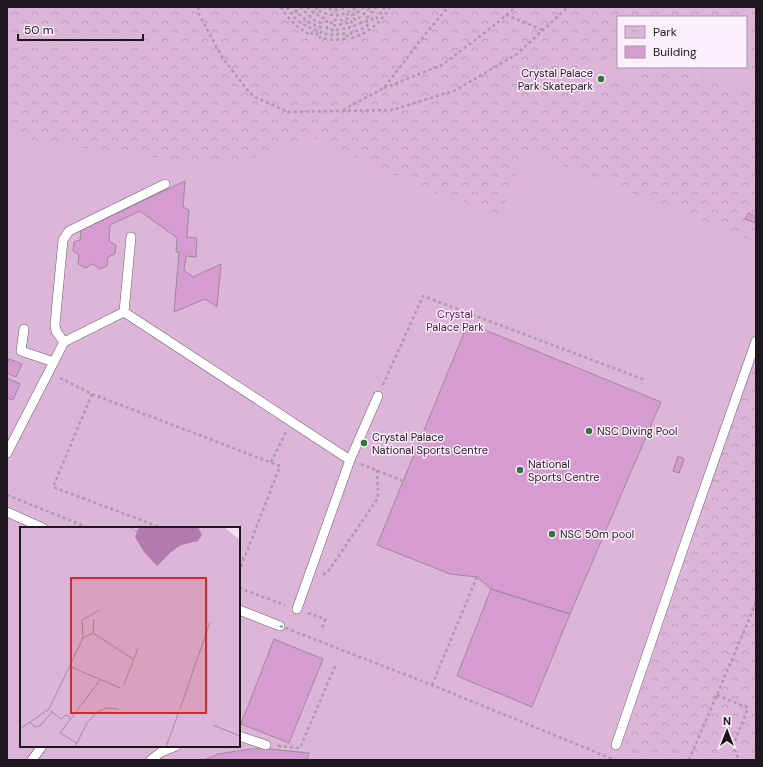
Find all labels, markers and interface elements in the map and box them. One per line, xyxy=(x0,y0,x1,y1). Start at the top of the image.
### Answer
scale bar xyxy=(18,16,143,42)
legend xyxy=(617,16,747,68)
text: 50 m xyxy=(24,22,53,38)
text: Park xyxy=(653,24,677,40)
text: Building xyxy=(653,44,697,60)
place label: Crystal Palace Park Skatepark xyxy=(518,66,593,93)
marker: Crystal Palace Park Skatepark xyxy=(596,74,606,84)
park label: Crystal Palace Park xyxy=(426,307,484,334)
place label: NSC Diving Pool xyxy=(597,424,677,438)
marker: NSC Diving Pool xyxy=(584,426,594,436)
place label: Crystal Palace National Sports Centre xyxy=(372,430,488,457)
marker: Crystal Palace National Sports Centre xyxy=(359,438,369,448)
place label: National Sports Centre xyxy=(528,457,600,484)
marker: National Sports Centre xyxy=(515,465,525,475)
inset map xyxy=(20,527,240,747)
place label: NSC 50m pool xyxy=(560,527,634,541)
marker: NSC 50m pool xyxy=(547,529,557,539)
north arrow xyxy=(707,711,747,751)
text: N xyxy=(723,714,731,728)

